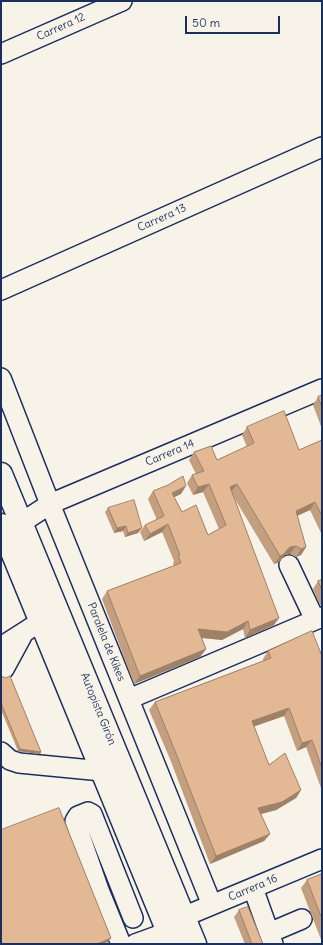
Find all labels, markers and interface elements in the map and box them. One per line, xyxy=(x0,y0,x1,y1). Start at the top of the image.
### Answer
scale bar xyxy=(187,8,282,34)
street label: Carrera 12 xyxy=(35,10,87,44)
text: 50 m xyxy=(192,15,220,30)
street label: Carrera 13 xyxy=(136,201,188,235)
street label: Carrera 14 xyxy=(143,437,197,469)
street label: Paralela de Kikes xyxy=(84,601,128,683)
street label: Autopista Girón xyxy=(77,671,119,747)
street label: Carrera 16 xyxy=(226,872,280,904)

